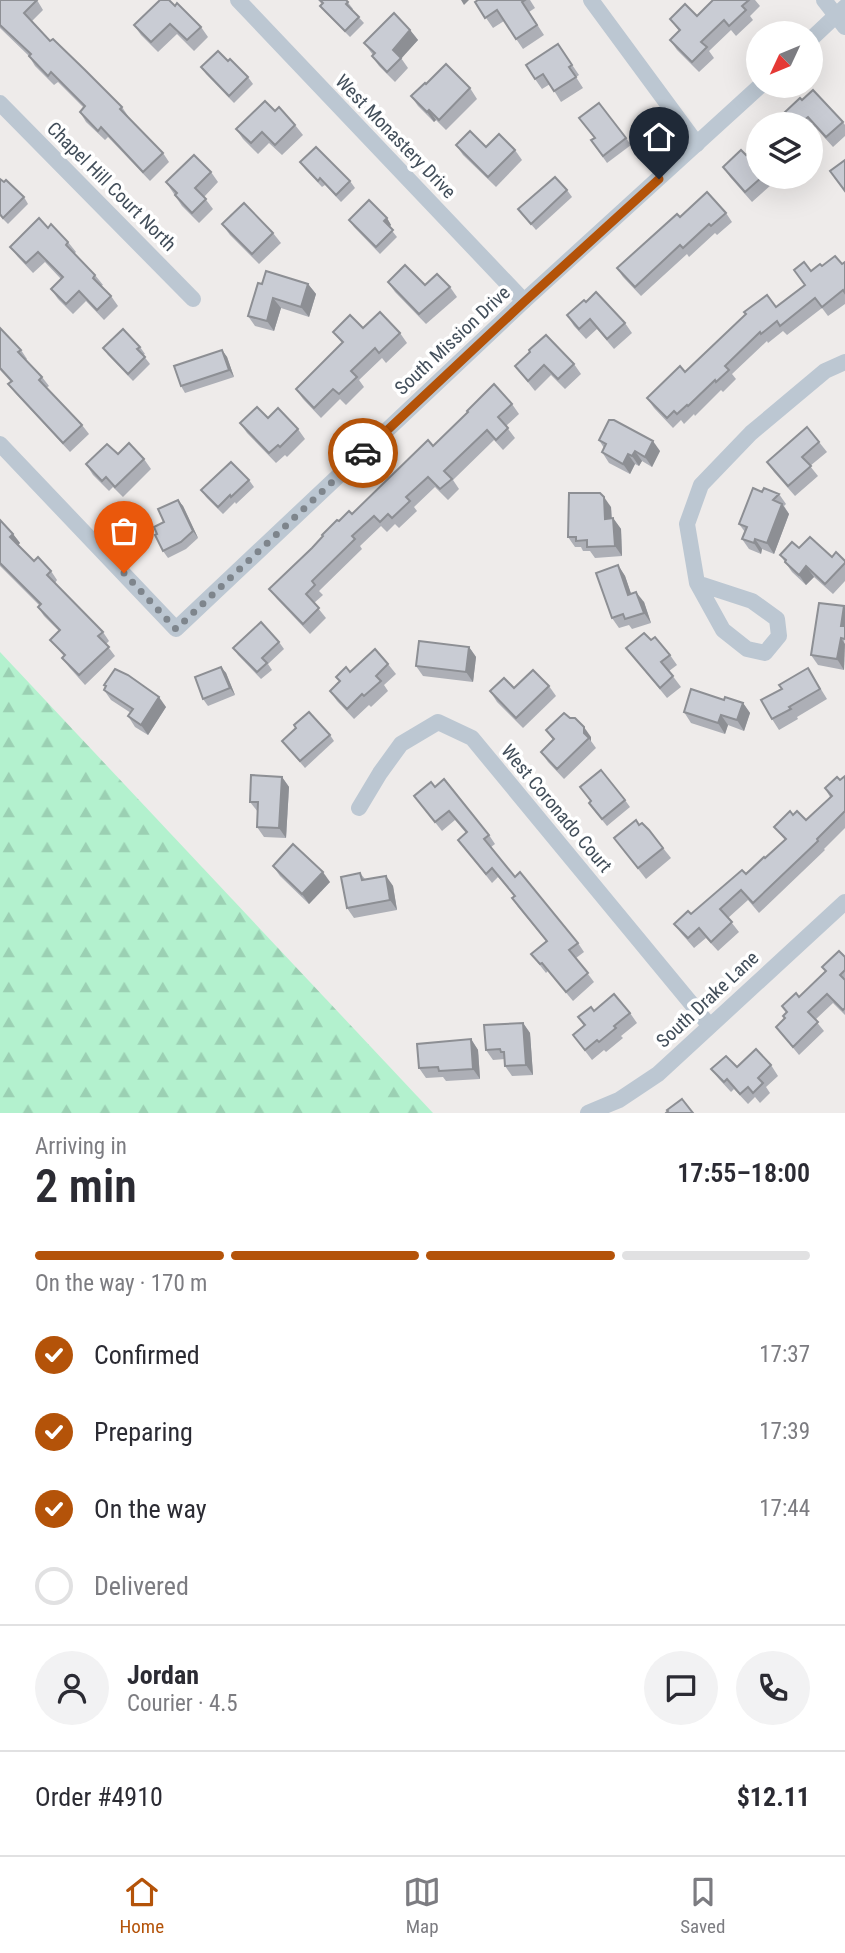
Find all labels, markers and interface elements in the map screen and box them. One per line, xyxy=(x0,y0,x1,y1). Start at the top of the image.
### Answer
north arrow xyxy=(746,21,822,98)
map controls xyxy=(746,21,823,189)
street label: West Monastery Drive xyxy=(331,70,461,203)
pin xyxy=(629,107,689,179)
button: layers xyxy=(746,112,823,189)
street label: Chapel Hill Court North xyxy=(42,117,181,256)
icon: home xyxy=(640,118,678,156)
street label: South Mission Drive xyxy=(390,281,515,400)
courier xyxy=(328,418,398,488)
icon: car xyxy=(344,434,382,472)
pin xyxy=(94,501,154,573)
icon: bag xyxy=(105,512,143,550)
street label: West Coronado Court xyxy=(496,740,617,877)
street label: South Drake Lane xyxy=(652,946,763,1052)
text: Arriving in xyxy=(35,1133,127,1160)
text: 17:55–18:00 xyxy=(677,1158,810,1188)
text: 2 min xyxy=(35,1159,137,1213)
text: On the way · 170 m xyxy=(35,1270,207,1297)
icon: check xyxy=(35,1336,73,1374)
text: Confirmed xyxy=(94,1340,200,1370)
text: 17:37 xyxy=(759,1341,810,1368)
icon: check xyxy=(35,1413,73,1451)
text: Preparing xyxy=(94,1417,193,1447)
text: 17:39 xyxy=(759,1418,810,1445)
icon: check xyxy=(35,1490,73,1528)
text: On the way xyxy=(94,1494,207,1524)
text: 17:44 xyxy=(759,1495,810,1522)
text: Delivered xyxy=(94,1571,189,1601)
button: person xyxy=(35,1651,109,1725)
button: chat xyxy=(644,1651,718,1725)
button: phone xyxy=(736,1651,810,1725)
text: Jordan xyxy=(127,1660,199,1690)
text: Courier · 4.5 xyxy=(127,1690,238,1717)
text: Order #4910 xyxy=(35,1782,163,1812)
text: $12.11 xyxy=(737,1782,810,1812)
tab: Home xyxy=(120,1873,164,1938)
tab: Map xyxy=(403,1873,441,1938)
tab: Saved xyxy=(680,1873,725,1938)

